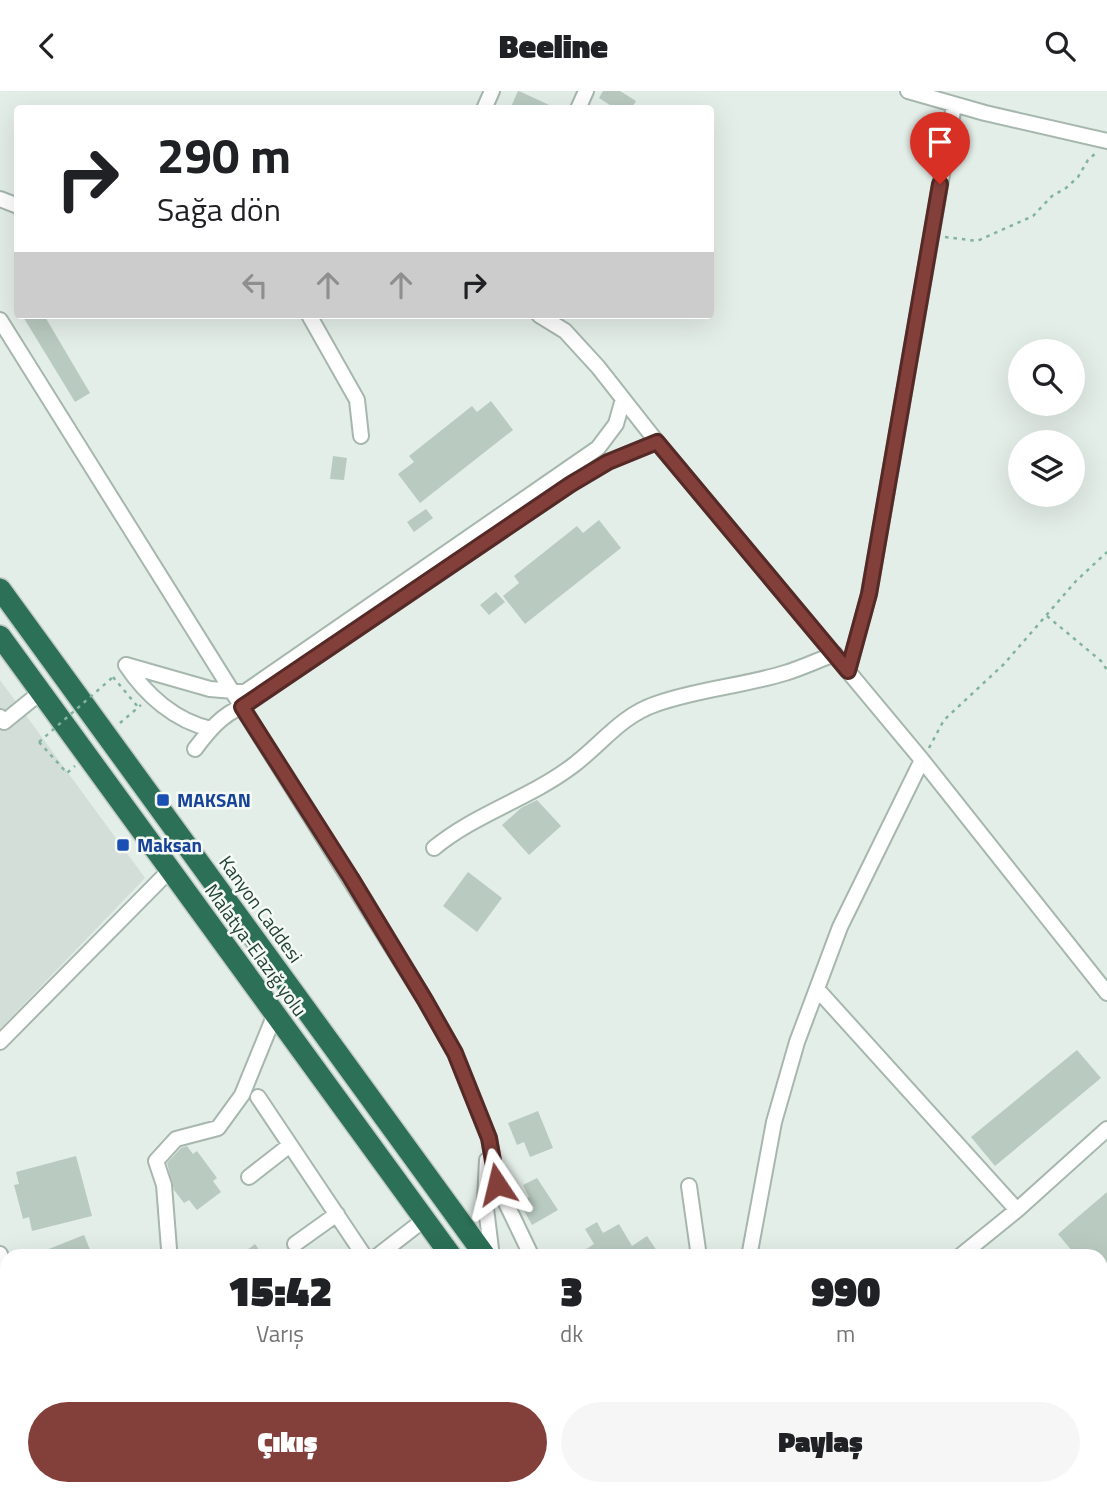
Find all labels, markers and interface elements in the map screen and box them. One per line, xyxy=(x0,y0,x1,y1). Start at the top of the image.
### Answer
text: Beeline xyxy=(499,22,608,70)
icon: back xyxy=(28,27,66,65)
icon: search xyxy=(1041,27,1079,65)
pin xyxy=(910,112,970,184)
text: 290 m xyxy=(157,117,291,192)
icon: arrive xyxy=(921,123,959,161)
icon: right xyxy=(42,133,133,224)
text: Sağa dön xyxy=(157,185,281,233)
icon: left xyxy=(236,266,274,304)
icon: ahead xyxy=(309,266,347,304)
icon: ahead xyxy=(382,266,420,304)
icon: right xyxy=(455,266,493,304)
map controls xyxy=(1008,339,1085,507)
button: search xyxy=(1008,339,1085,416)
button: layers xyxy=(1008,430,1085,507)
place label: MAKSAN xyxy=(177,785,251,814)
marker: MAKSAN xyxy=(155,792,171,808)
place label: Maksan xyxy=(137,830,202,859)
marker: Maksan xyxy=(115,837,131,853)
street label: Kanyon Caddesi xyxy=(213,849,310,968)
street label: Malatya-Elazığ yolu xyxy=(198,877,314,1022)
position arrow xyxy=(460,1147,534,1221)
text: 15:42 xyxy=(228,1258,332,1322)
text: 3 xyxy=(560,1258,583,1322)
text: 990 xyxy=(811,1258,880,1322)
text: Varış xyxy=(256,1316,304,1351)
text: dk xyxy=(560,1316,583,1351)
text: m xyxy=(836,1316,855,1351)
button: Çıkış xyxy=(28,1402,547,1482)
button: Paylaş xyxy=(561,1402,1080,1482)

